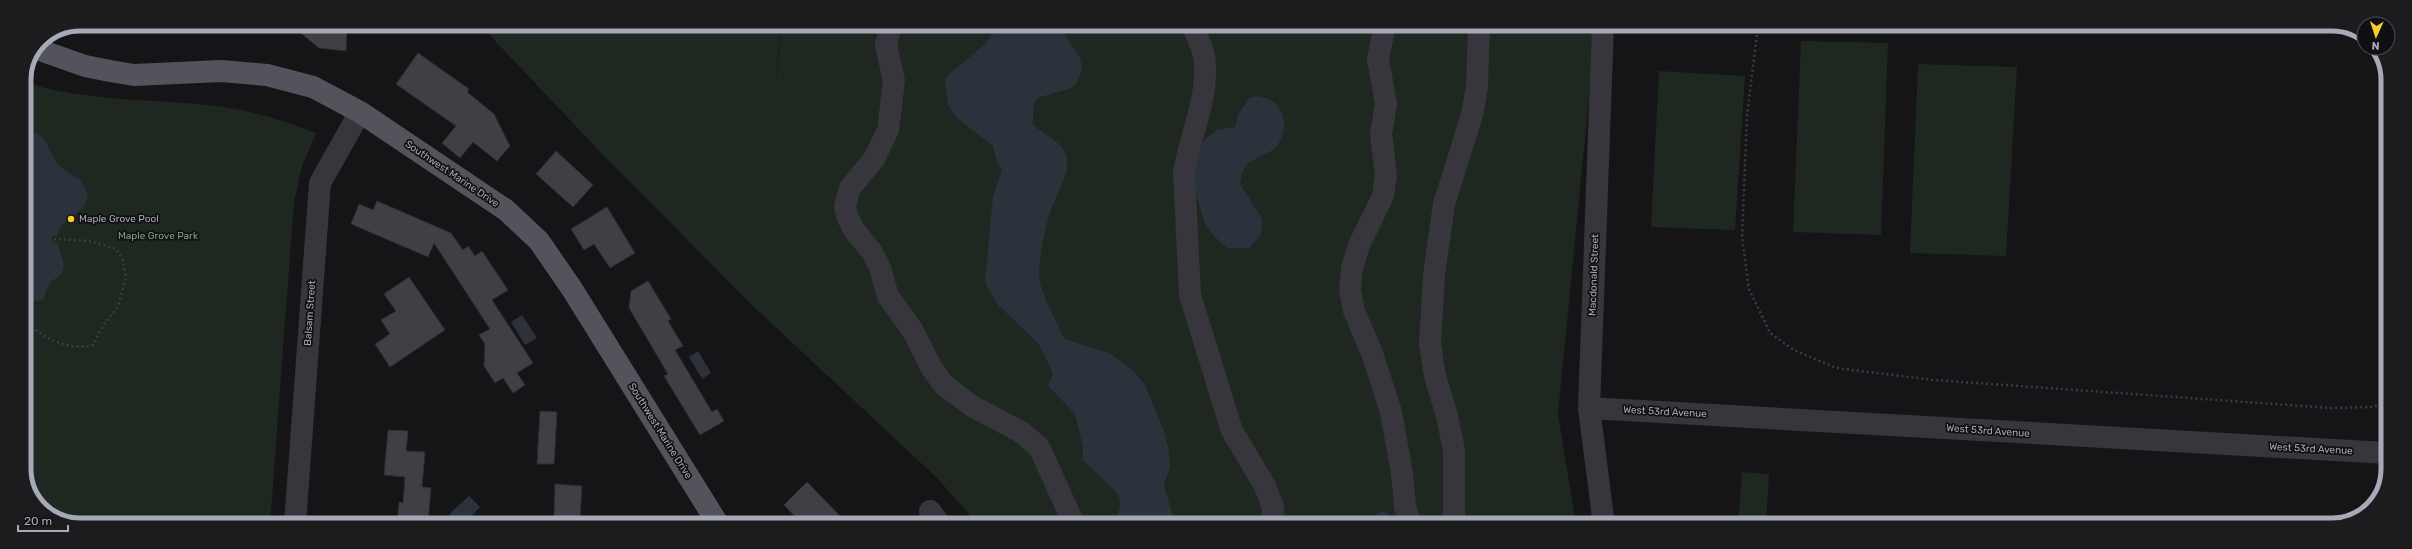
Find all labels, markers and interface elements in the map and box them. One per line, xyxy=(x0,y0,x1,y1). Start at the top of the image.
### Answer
north arrow xyxy=(2356,16,2396,56)
text: N xyxy=(2371,39,2380,52)
street label: Southwest Marine Drive xyxy=(403,138,502,210)
place label: Maple Grove Pool xyxy=(79,213,159,225)
marker: Maple Grove Pool xyxy=(66,214,76,224)
park label: Maple Grove Park xyxy=(118,230,199,242)
street label: Macdonald Street xyxy=(1587,234,1601,316)
street label: Balsam Street xyxy=(302,280,318,346)
street label: Southwest Marine Drive xyxy=(626,381,695,481)
street label: West 53rd Avenue xyxy=(1623,404,1707,420)
street label: West 53rd Avenue xyxy=(1946,422,2031,440)
street label: West 53rd Avenue xyxy=(2269,441,2353,457)
scale bar xyxy=(18,507,68,533)
text: 20 m xyxy=(24,514,52,528)

